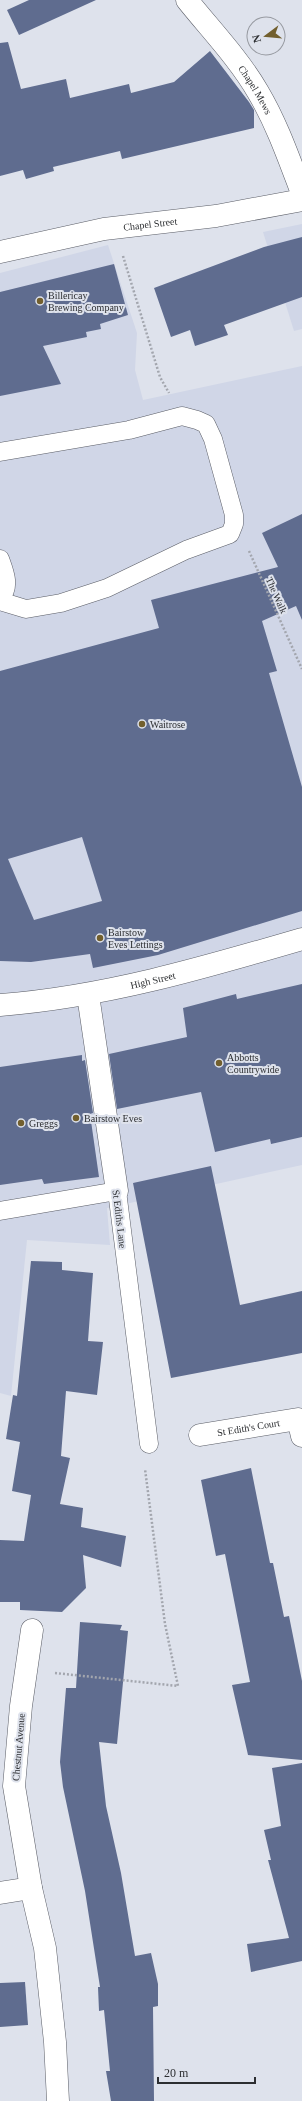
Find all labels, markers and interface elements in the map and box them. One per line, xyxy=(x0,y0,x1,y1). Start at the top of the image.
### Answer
north arrow xyxy=(246,16,286,56)
text: N xyxy=(250,33,263,44)
street label: Chapel Mews xyxy=(236,63,274,116)
street label: Chapel Street xyxy=(123,216,178,233)
place label: Billericay Brewing Company xyxy=(48,290,124,313)
marker: Billericay Brewing Company xyxy=(35,296,45,306)
street label: The Walk xyxy=(264,575,289,615)
marker: Waitrose xyxy=(137,719,147,729)
place label: Waitrose xyxy=(150,719,186,730)
place label: Bairstow Eves Lettings xyxy=(108,927,163,950)
marker: Bairstow Eves Lettings xyxy=(95,933,105,943)
street label: High Street xyxy=(129,970,177,991)
place label: Abbotts Countrywide xyxy=(227,1052,280,1075)
marker: Abbotts Countrywide xyxy=(214,1058,224,1068)
marker: Bairstow Eves xyxy=(71,1113,81,1123)
place label: Bairstow Eves xyxy=(84,1113,142,1124)
marker: Greggs xyxy=(16,1118,26,1128)
place label: Greggs xyxy=(29,1118,58,1129)
street label: St Ediths Lane xyxy=(110,1189,129,1250)
street label: St Edith's Court xyxy=(216,1417,281,1438)
street label: Chestnut Avenue xyxy=(10,1712,27,1781)
scale bar xyxy=(158,2059,255,2085)
text: 20 m xyxy=(164,2066,189,2080)

